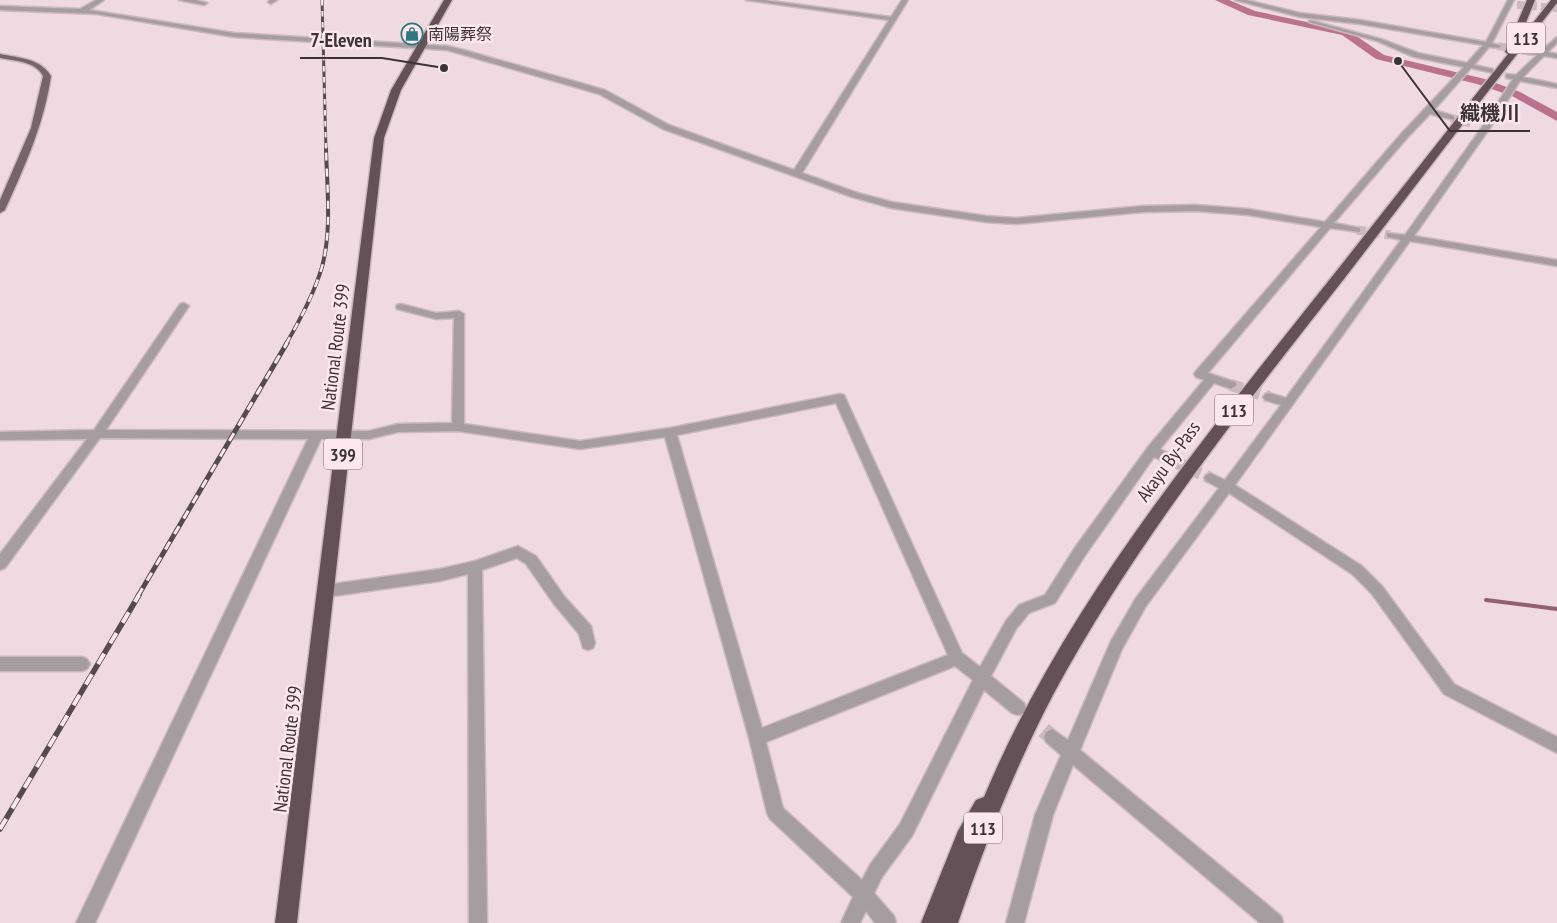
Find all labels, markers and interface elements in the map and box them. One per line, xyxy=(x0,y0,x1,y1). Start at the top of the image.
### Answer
shop icon: 南陽葬祭 xyxy=(400,22,424,46)
road number: 113 xyxy=(1507,22,1545,54)
callout: 7-Eleven xyxy=(300,23,382,58)
place label: 南陽葬祭 xyxy=(428,24,492,44)
text: 7-Eleven xyxy=(310,27,372,53)
callout: 織機川 xyxy=(1450,96,1530,131)
text: 織機川 xyxy=(1460,100,1520,126)
street label: National Route 399 xyxy=(315,282,355,412)
road number: 113 xyxy=(1215,394,1253,426)
street label: Akayu By-Pass xyxy=(1131,416,1205,506)
road number: 399 xyxy=(324,438,362,469)
street label: National Route 399 xyxy=(267,684,307,814)
road number: 113 xyxy=(964,812,1002,844)

